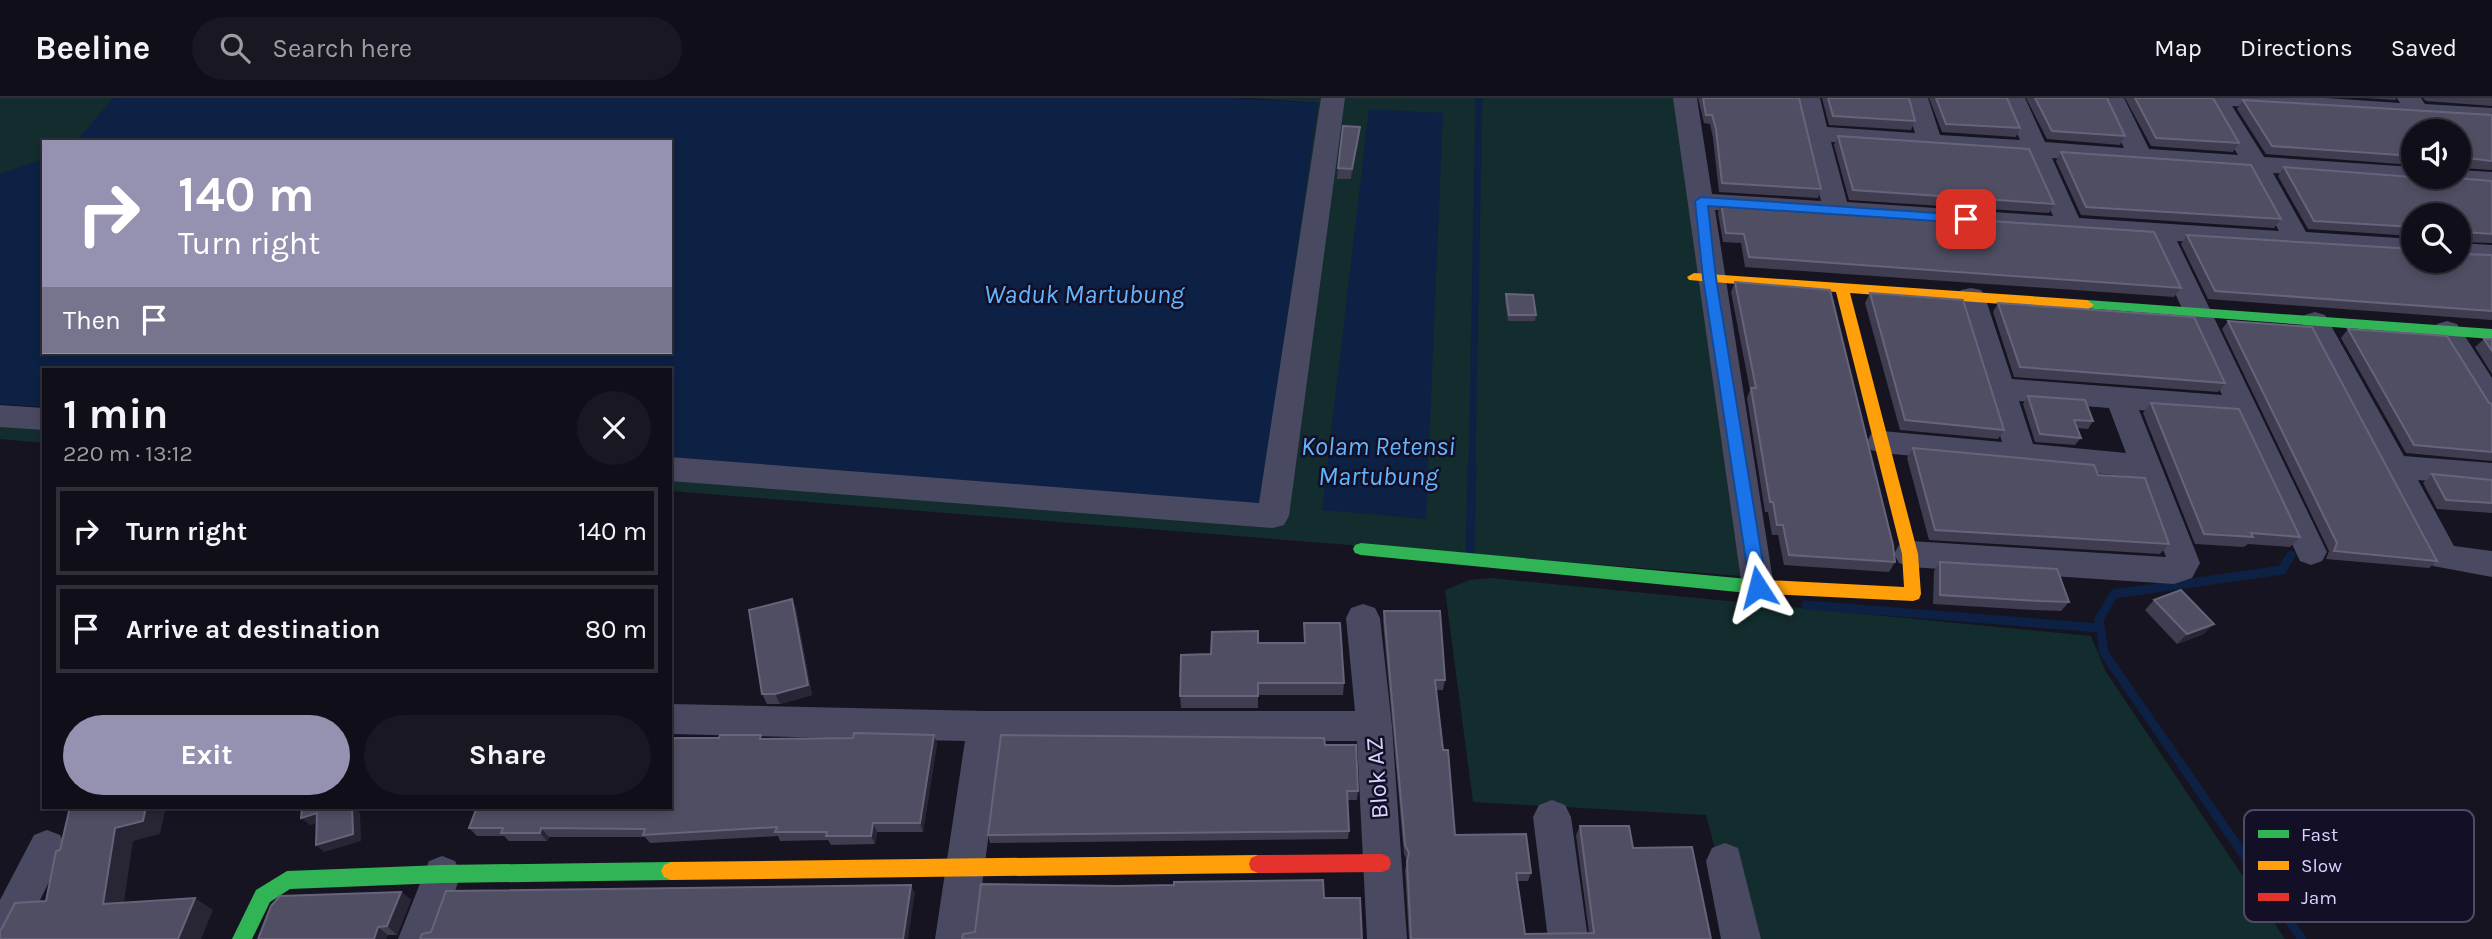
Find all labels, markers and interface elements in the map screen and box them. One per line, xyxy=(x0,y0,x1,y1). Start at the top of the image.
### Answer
search box xyxy=(192,17,682,80)
text: Beeline xyxy=(35,29,150,67)
icon: search xyxy=(216,29,254,67)
text: Search here xyxy=(272,33,412,64)
text: Map xyxy=(2154,34,2202,62)
text: Directions xyxy=(2240,34,2353,62)
text: Saved xyxy=(2391,34,2457,62)
map controls xyxy=(2401,119,2471,273)
button: sound xyxy=(2401,119,2471,189)
text: 140 m xyxy=(178,166,315,223)
icon: right xyxy=(63,168,154,259)
pin xyxy=(1936,189,1996,249)
icon: arrive xyxy=(1947,200,1985,238)
button: search xyxy=(2401,203,2471,273)
text: Turn right xyxy=(178,225,320,262)
water label: Waduk Martubung xyxy=(984,279,1186,310)
icon: arrive xyxy=(135,301,173,339)
text: Then xyxy=(63,305,121,336)
text: 1 min xyxy=(63,389,168,439)
button: close xyxy=(577,391,651,465)
water label: Kolam Retensi Martubung xyxy=(1301,431,1455,492)
text: 220 m · 13:12 xyxy=(63,440,193,467)
icon: right xyxy=(67,512,105,550)
text: Turn right xyxy=(126,516,247,547)
text: 140 m xyxy=(578,516,647,547)
position arrow xyxy=(1721,550,1795,624)
icon: arrive xyxy=(67,610,105,648)
text: Arrive at destination xyxy=(126,614,380,645)
text: 80 m xyxy=(585,614,647,645)
button: Exit xyxy=(63,715,350,795)
button: Share xyxy=(364,715,651,795)
street label: Blok AZ xyxy=(1360,736,1394,820)
legend xyxy=(2244,810,2474,922)
text: Fast xyxy=(2301,824,2338,846)
text: Slow xyxy=(2301,855,2342,877)
text: Jam xyxy=(2301,887,2337,909)

